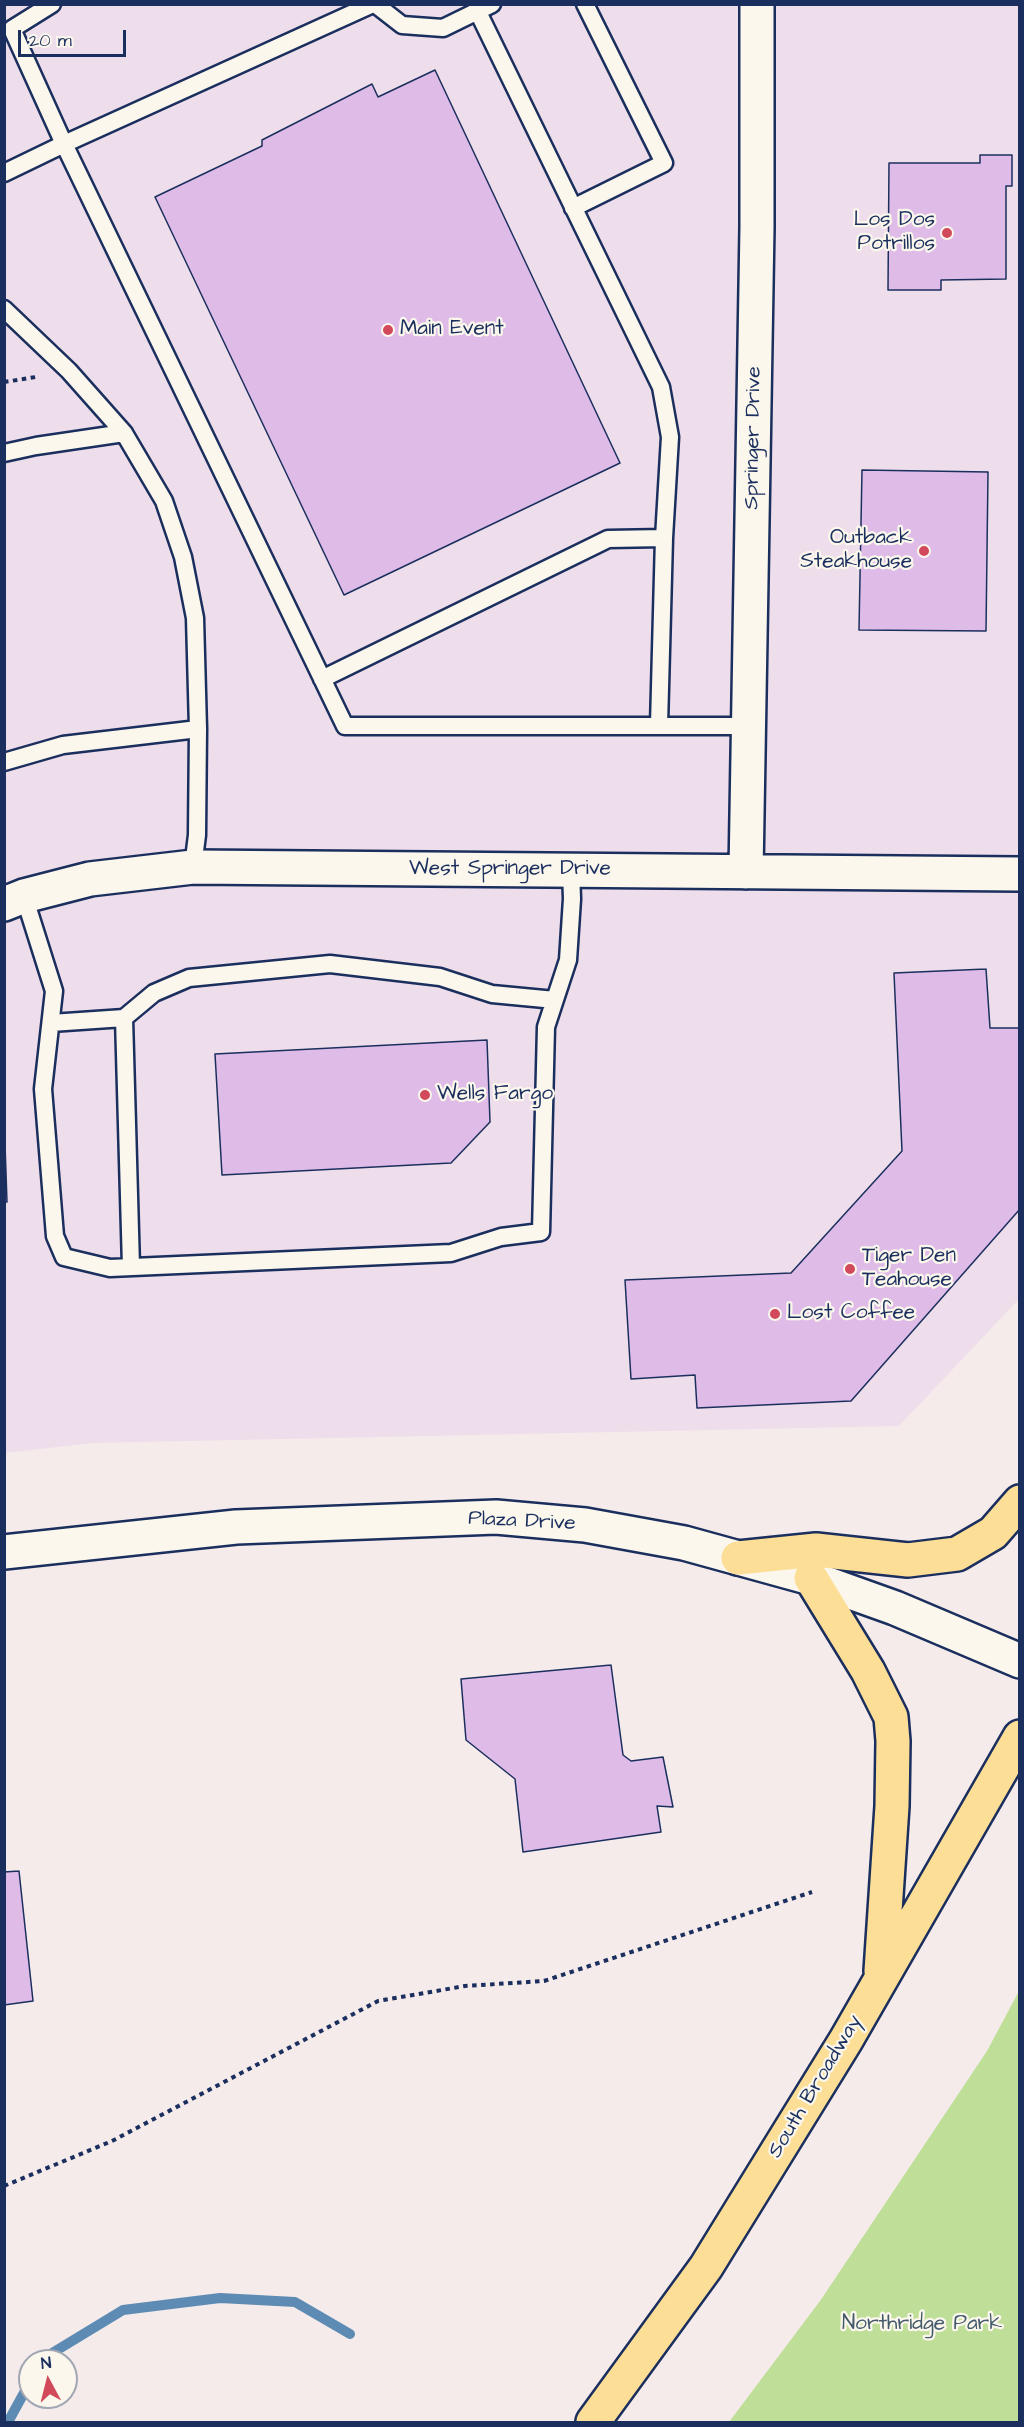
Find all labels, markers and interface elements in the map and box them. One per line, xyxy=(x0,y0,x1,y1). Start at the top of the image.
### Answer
scale bar xyxy=(21,18,129,56)
text: 20 m xyxy=(29,28,72,53)
place label: Los Dos Potrillos xyxy=(854,208,935,258)
marker: Los Dos Potrillos xyxy=(940,226,954,240)
place label: Main Event xyxy=(400,317,504,343)
marker: Main Event xyxy=(381,323,395,337)
street label: Springer Drive xyxy=(740,366,768,510)
place label: Outback Steakhouse xyxy=(800,526,912,576)
marker: Outback Steakhouse xyxy=(917,544,931,558)
street label: West Springer Drive xyxy=(409,857,611,883)
place label: Wells Fargo xyxy=(437,1082,553,1108)
marker: Wells Fargo xyxy=(418,1088,432,1102)
place label: Tiger Den Teahouse xyxy=(862,1244,956,1294)
marker: Tiger Den Teahouse xyxy=(843,1262,857,1276)
place label: Lost Coffee xyxy=(787,1301,915,1327)
marker: Lost Coffee xyxy=(768,1307,782,1321)
street label: Plaza Drive xyxy=(468,1507,576,1537)
street label: South Broadway xyxy=(763,2011,869,2163)
park label: Northridge Park xyxy=(842,2312,1002,2338)
north arrow xyxy=(18,2349,78,2409)
text: N xyxy=(40,2352,52,2375)

